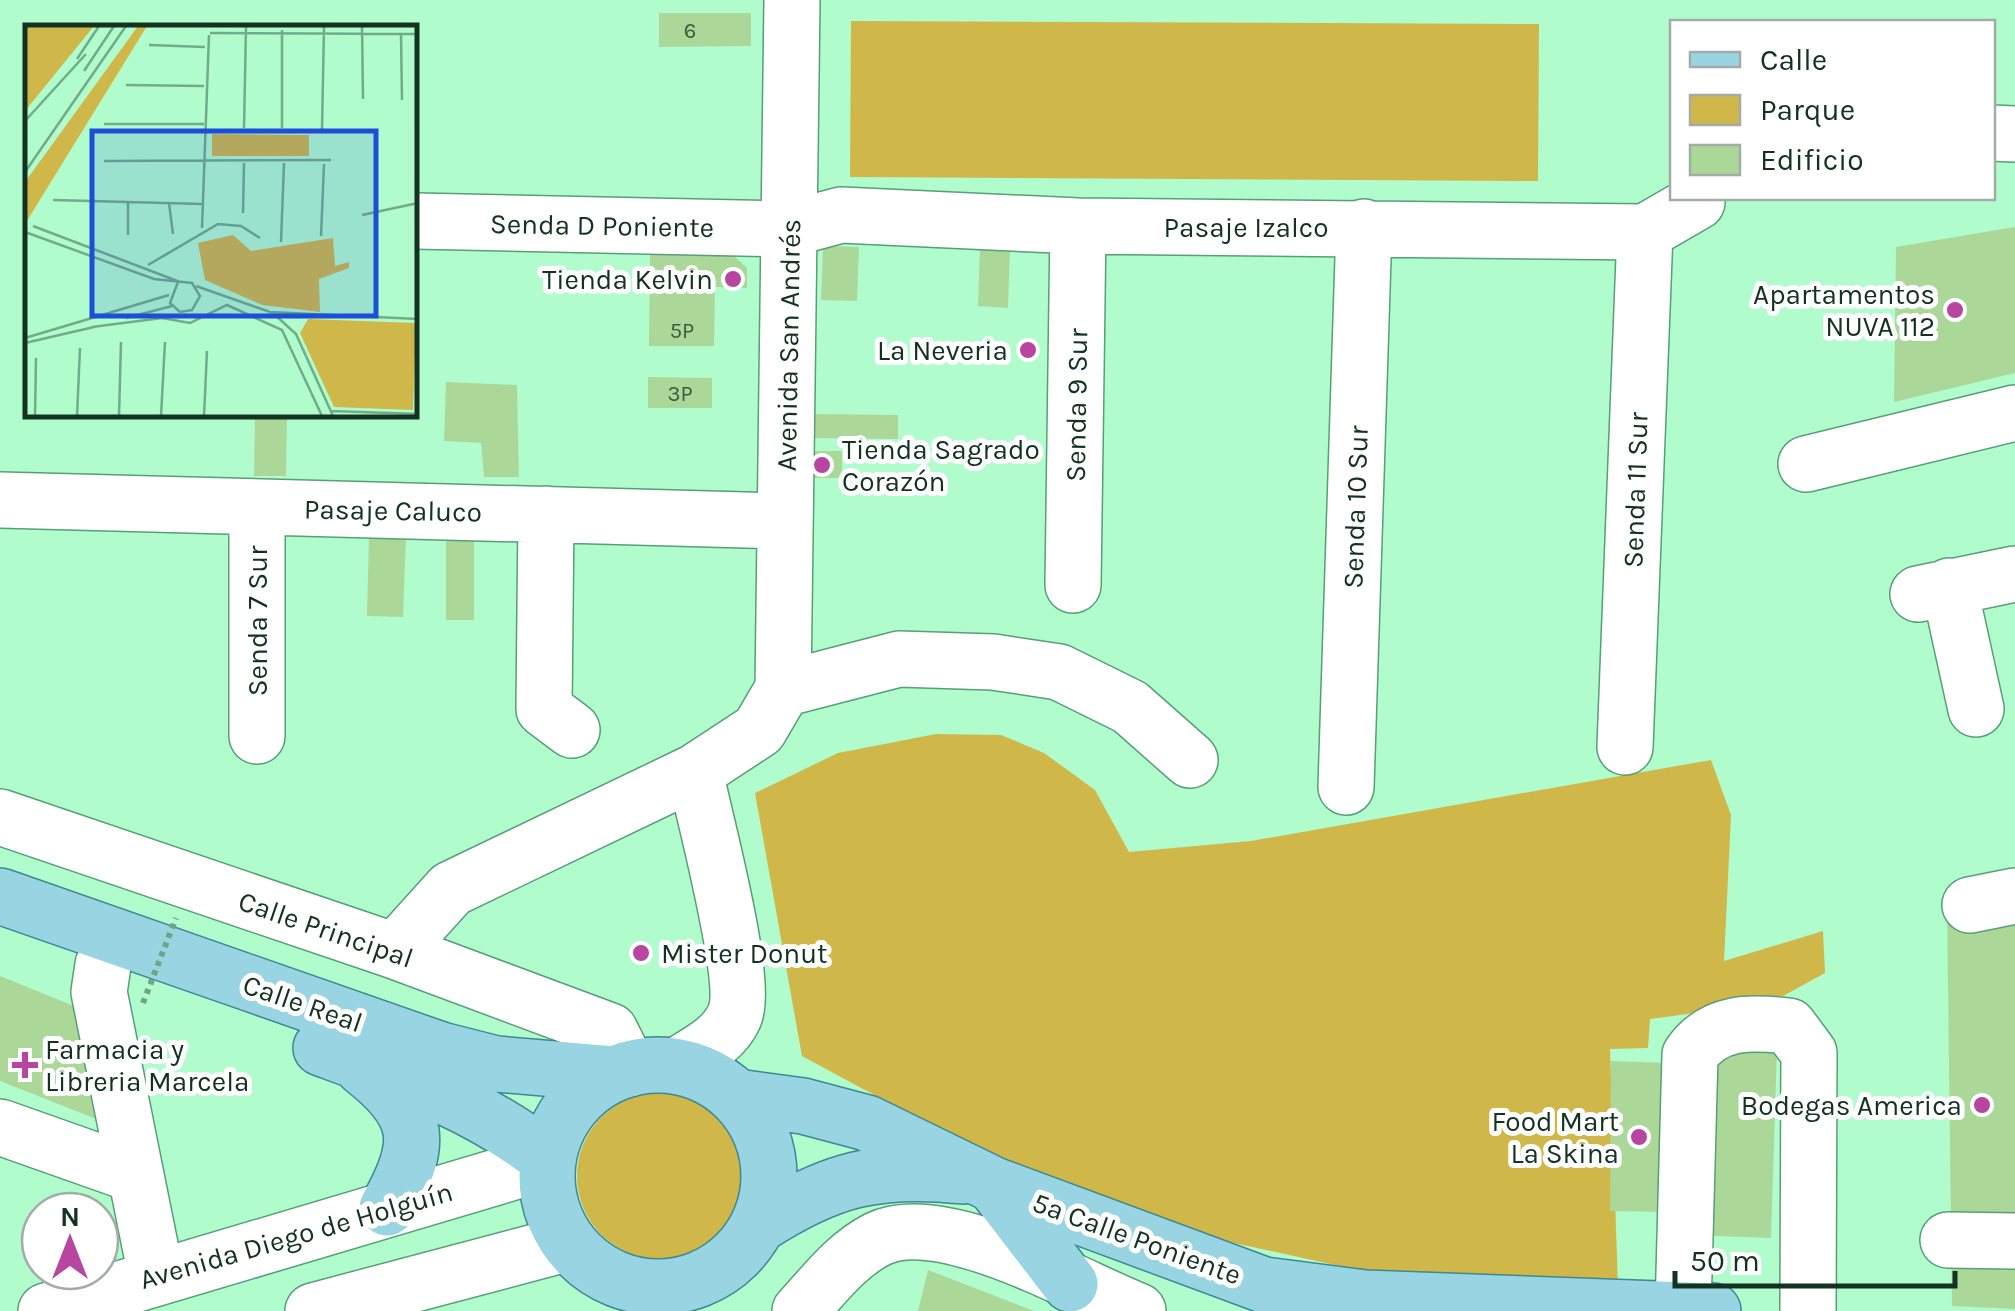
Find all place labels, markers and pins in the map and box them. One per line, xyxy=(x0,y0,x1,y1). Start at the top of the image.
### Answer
place label: Tienda Kelvin xyxy=(542,263,713,296)
marker: Tienda Kelvin xyxy=(722,268,744,290)
place label: Apartamentos NUVA 112 xyxy=(1753,278,1935,343)
marker: Apartamentos NUVA 112 xyxy=(1944,299,1966,321)
place label: La Neveria xyxy=(877,334,1008,367)
marker: La Neveria xyxy=(1017,339,1039,361)
place label: Tienda Sagrado Corazón xyxy=(842,433,1040,498)
marker: Tienda Sagrado Corazón xyxy=(811,454,833,476)
place label: Mister Donut xyxy=(661,937,828,970)
marker: Mister Donut xyxy=(630,942,652,964)
place label: Farmacia y Libreria Marcela xyxy=(45,1033,249,1098)
marker: Farmacia y Libreria Marcela xyxy=(14,1054,36,1076)
place label: Bodegas America xyxy=(1741,1089,1962,1122)
marker: Bodegas America xyxy=(1971,1094,1993,1116)
place label: Food Mart La Skina xyxy=(1491,1105,1619,1170)
marker: Food Mart La Skina xyxy=(1628,1126,1650,1148)

